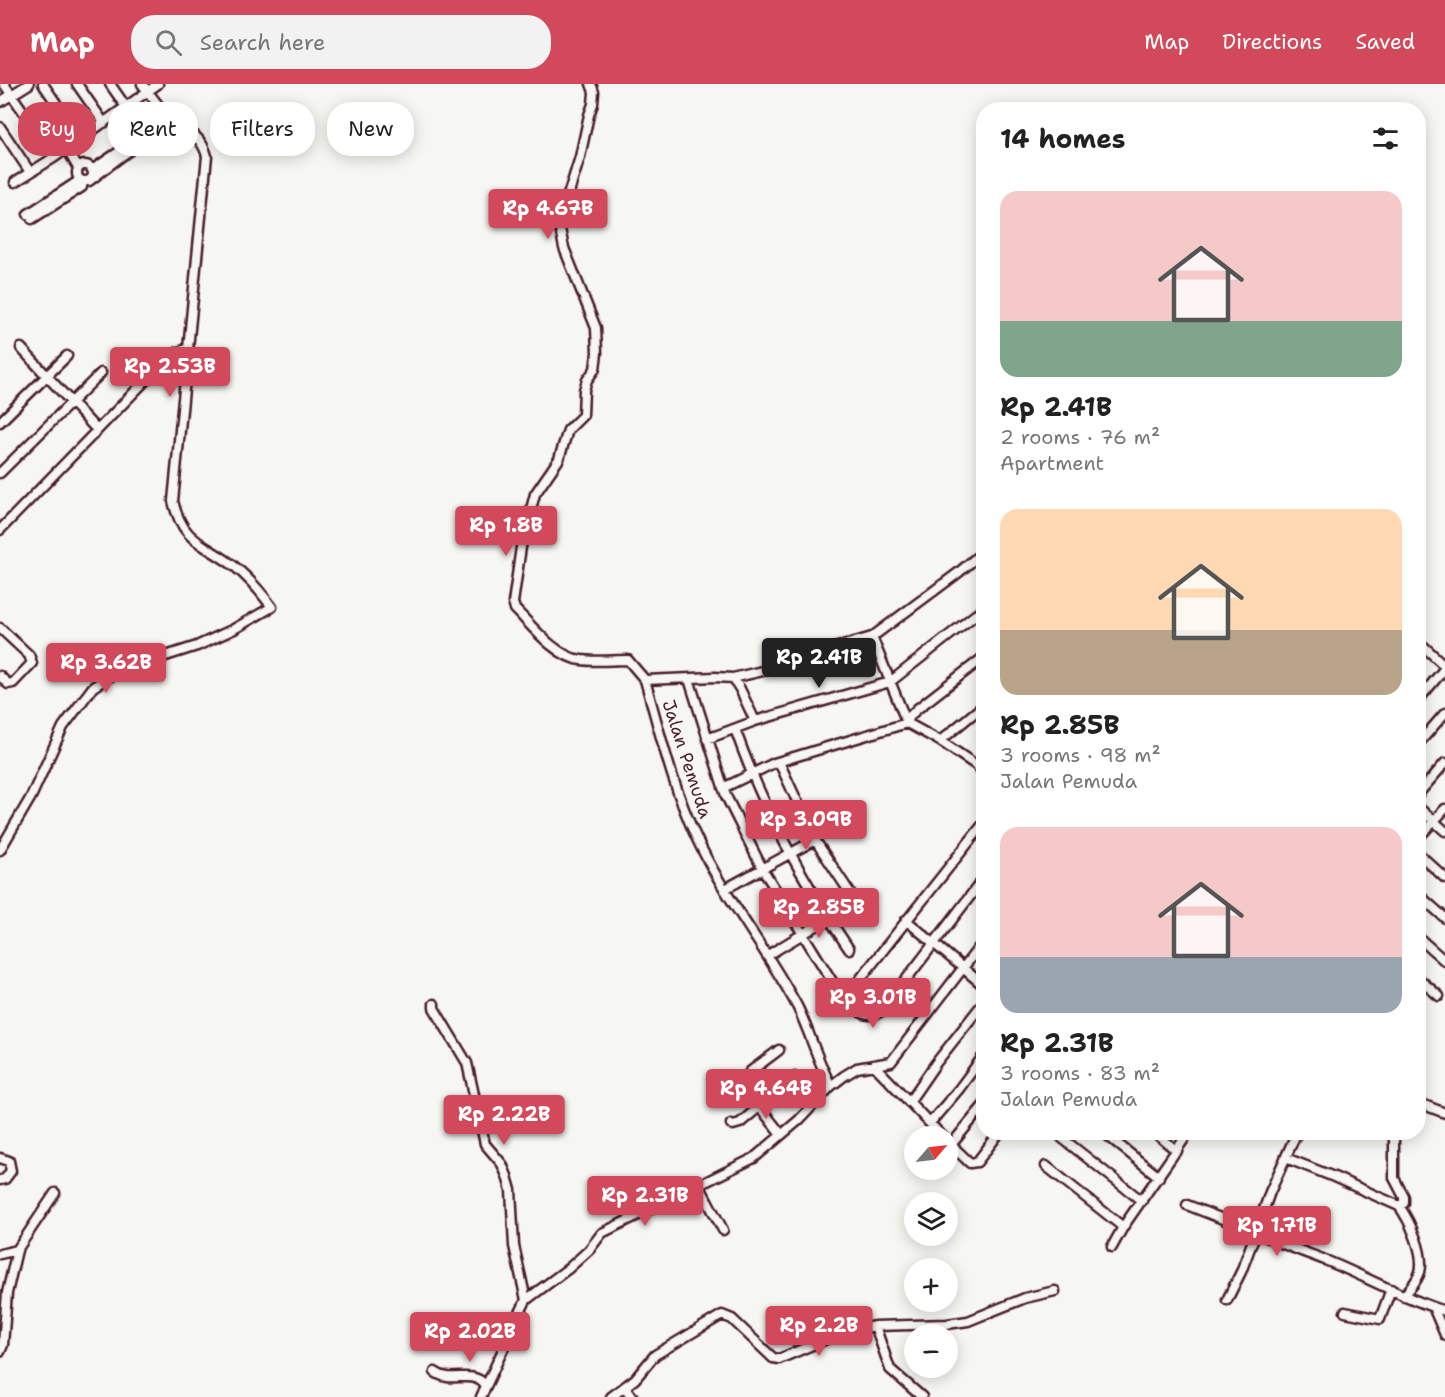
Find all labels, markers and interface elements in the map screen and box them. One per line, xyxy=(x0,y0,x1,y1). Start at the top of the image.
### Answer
search box xyxy=(131,15,551,69)
text: Map xyxy=(30,23,95,61)
icon: search xyxy=(152,26,185,59)
text: Search here xyxy=(200,28,325,57)
text: Map xyxy=(1144,28,1189,56)
text: Directions xyxy=(1222,28,1322,56)
text: Saved xyxy=(1355,28,1415,56)
chip: Buy xyxy=(18,102,96,156)
chip: Rent xyxy=(108,102,198,156)
chip: Filters xyxy=(210,102,315,156)
chip: New xyxy=(327,102,414,156)
text: 14 homes xyxy=(1000,121,1126,156)
icon: filters xyxy=(1369,122,1402,155)
pin: Rp 4.67B xyxy=(486,189,610,240)
text: Rp 4.67B xyxy=(502,195,594,221)
icon: home xyxy=(1147,230,1255,338)
pin: Rp 2.53B xyxy=(108,347,232,398)
text: Rp 2.53B xyxy=(124,353,216,379)
text: Rp 2.41B xyxy=(1000,389,1112,424)
text: 2 rooms · 76 m² xyxy=(1000,424,1160,450)
text: Apartment xyxy=(1000,450,1104,476)
pin: Rp 1.8B xyxy=(451,506,561,557)
text: Rp 1.8B xyxy=(469,512,543,538)
icon: home xyxy=(1147,548,1255,656)
pin: Rp 2.41B xyxy=(757,638,881,689)
pin: Rp 3.62B xyxy=(44,643,168,694)
text: Rp 2.41B xyxy=(776,644,862,670)
text: Rp 3.62B xyxy=(60,649,152,675)
street label: Jalan Pemuda xyxy=(657,697,717,821)
text: Rp 2.85B xyxy=(1000,707,1120,742)
text: 3 rooms · 98 m² xyxy=(1000,742,1161,768)
text: Jalan Pemuda xyxy=(1000,768,1137,794)
pin: Rp 3.09B xyxy=(744,800,868,851)
text: Rp 3.09B xyxy=(760,806,852,832)
icon: home xyxy=(1147,866,1255,974)
pin: Rp 2.85B xyxy=(757,888,881,939)
text: Rp 2.85B xyxy=(773,894,865,920)
pin: Rp 3.01B xyxy=(811,978,935,1029)
text: Rp 3.01B xyxy=(829,984,917,1010)
text: Rp 2.31B xyxy=(1000,1025,1114,1060)
text: 3 rooms · 83 m² xyxy=(1000,1060,1160,1086)
pin: Rp 4.64B xyxy=(704,1069,828,1120)
text: Rp 4.64B xyxy=(720,1075,812,1101)
text: Jalan Pemuda xyxy=(1000,1086,1137,1112)
pin: Rp 2.22B xyxy=(442,1095,566,1146)
text: Rp 2.22B xyxy=(458,1101,550,1127)
north arrow xyxy=(904,1126,958,1180)
map controls xyxy=(904,1126,958,1378)
pin: Rp 2.31B xyxy=(583,1176,707,1227)
text: Rp 2.31B xyxy=(601,1182,689,1208)
button: layers xyxy=(904,1192,958,1246)
pin: Rp 1.71B xyxy=(1215,1206,1339,1257)
text: Rp 1.71B xyxy=(1237,1212,1317,1238)
button: + xyxy=(904,1258,958,1312)
pin: Rp 2.2B xyxy=(764,1306,874,1357)
pin: Rp 2.02B xyxy=(408,1312,532,1363)
text: Rp 2.2B xyxy=(780,1312,858,1338)
text: Rp 2.02B xyxy=(424,1318,516,1344)
button: − xyxy=(904,1324,958,1378)

